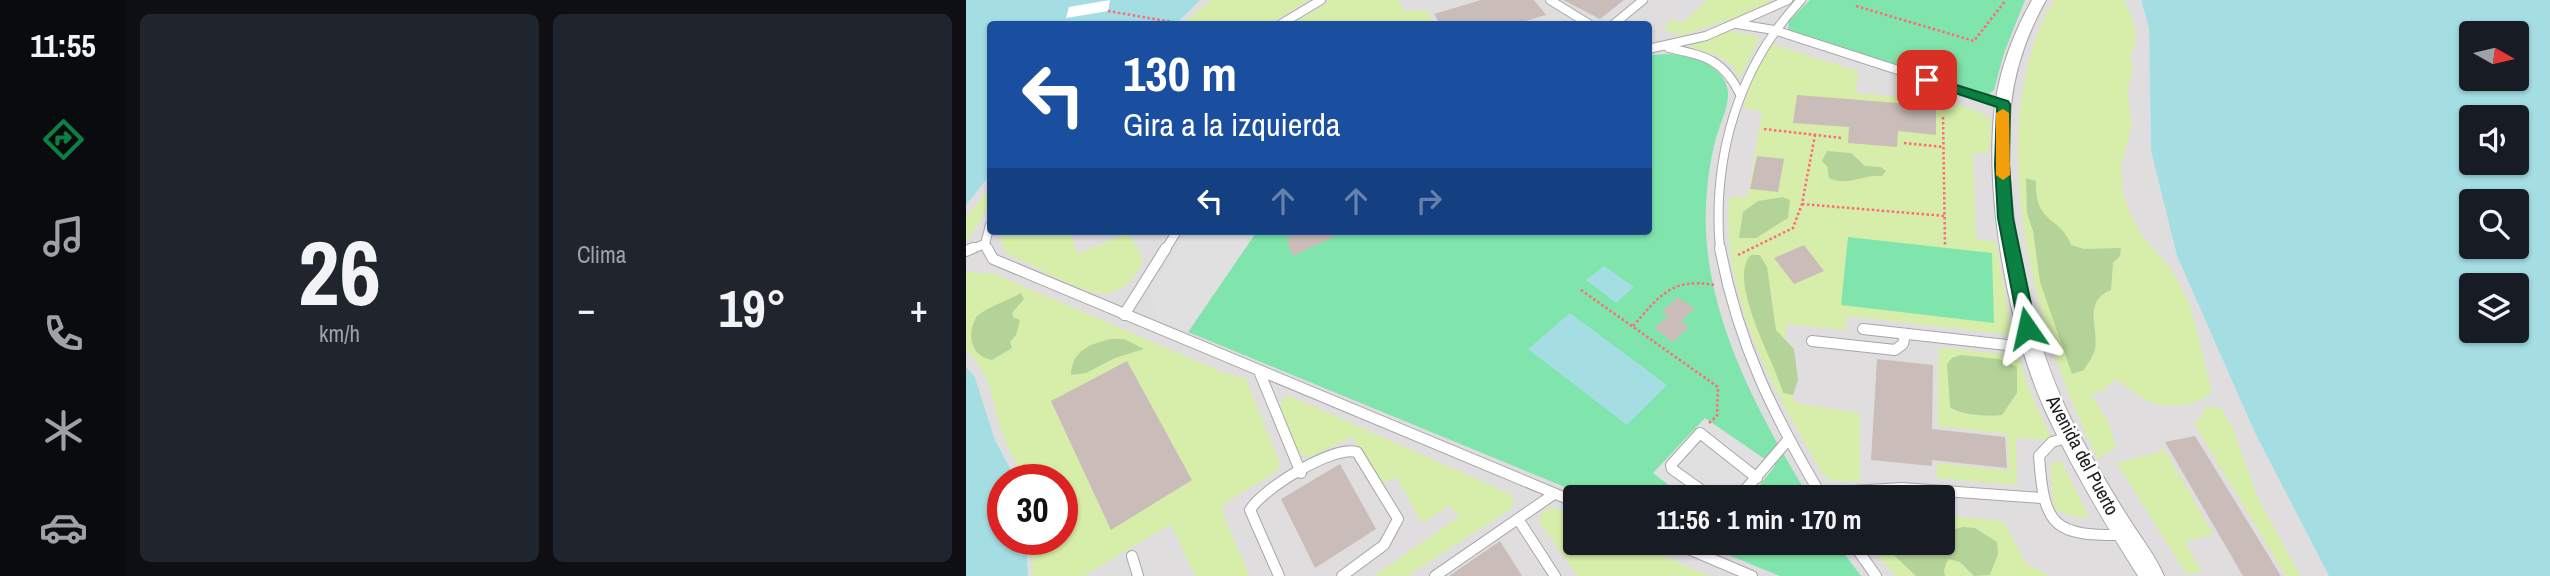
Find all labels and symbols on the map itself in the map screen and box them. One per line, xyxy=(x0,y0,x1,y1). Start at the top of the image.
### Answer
north arrow xyxy=(2459,21,2529,91)
pin xyxy=(1897,50,1957,110)
position arrow xyxy=(1990,291,2064,365)
street label: Avenida del Puerto xyxy=(2040,390,2126,519)
speed limit sign: 30 xyxy=(987,464,1078,555)

